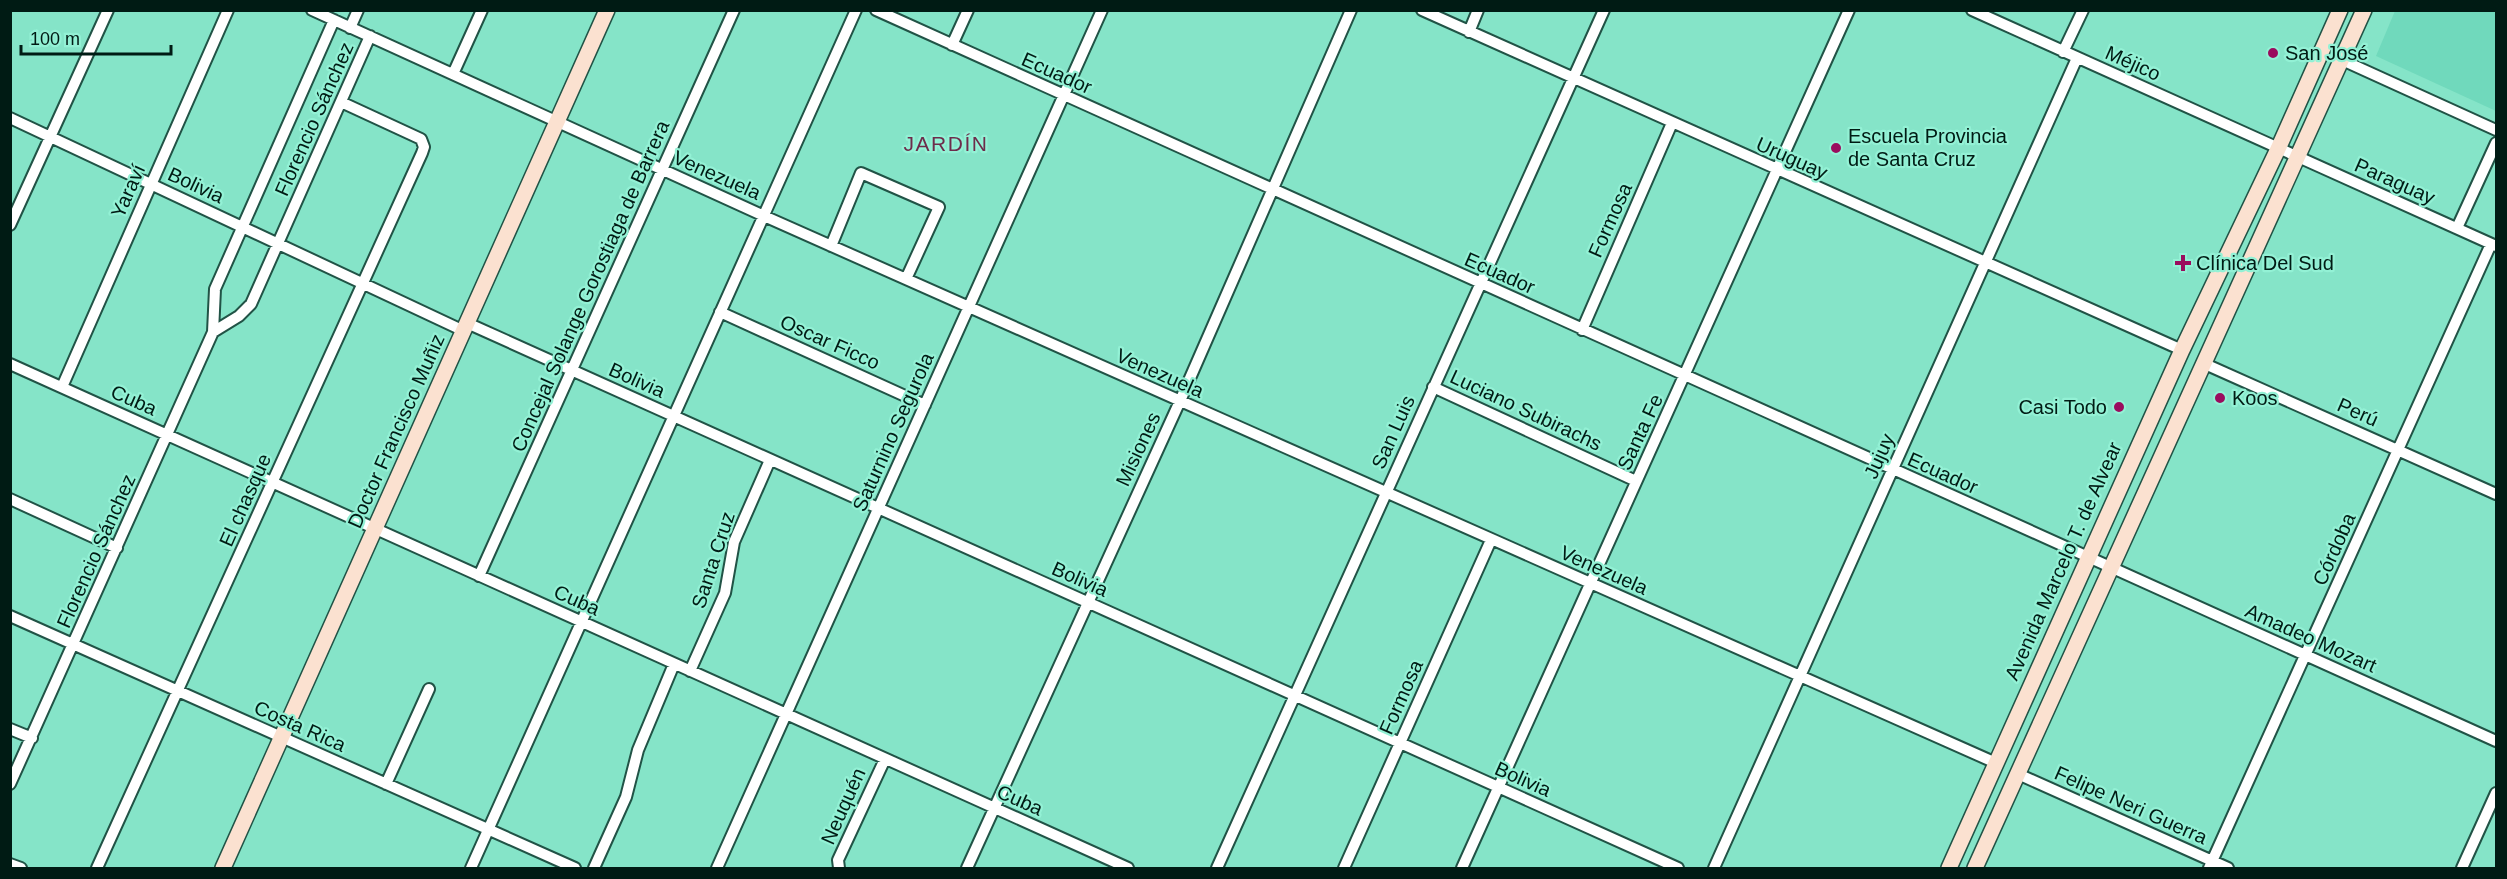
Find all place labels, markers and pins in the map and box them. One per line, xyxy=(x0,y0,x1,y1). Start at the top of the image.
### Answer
place label: San José xyxy=(2285,42,2368,64)
marker: San José xyxy=(2266,46,2280,60)
place label: Escuela Provincia de Santa Cruz xyxy=(1848,125,2008,170)
marker: Escuela Provincia de Santa Cruz xyxy=(1829,141,1843,155)
place label: Clínica Del Sud xyxy=(2196,252,2334,274)
marker: Clínica Del Sud xyxy=(2174,254,2192,272)
place label: Koos xyxy=(2232,387,2278,409)
marker: Koos xyxy=(2213,391,2227,405)
place label: Casi Todo xyxy=(2018,396,2107,418)
marker: Casi Todo xyxy=(2112,400,2126,414)

